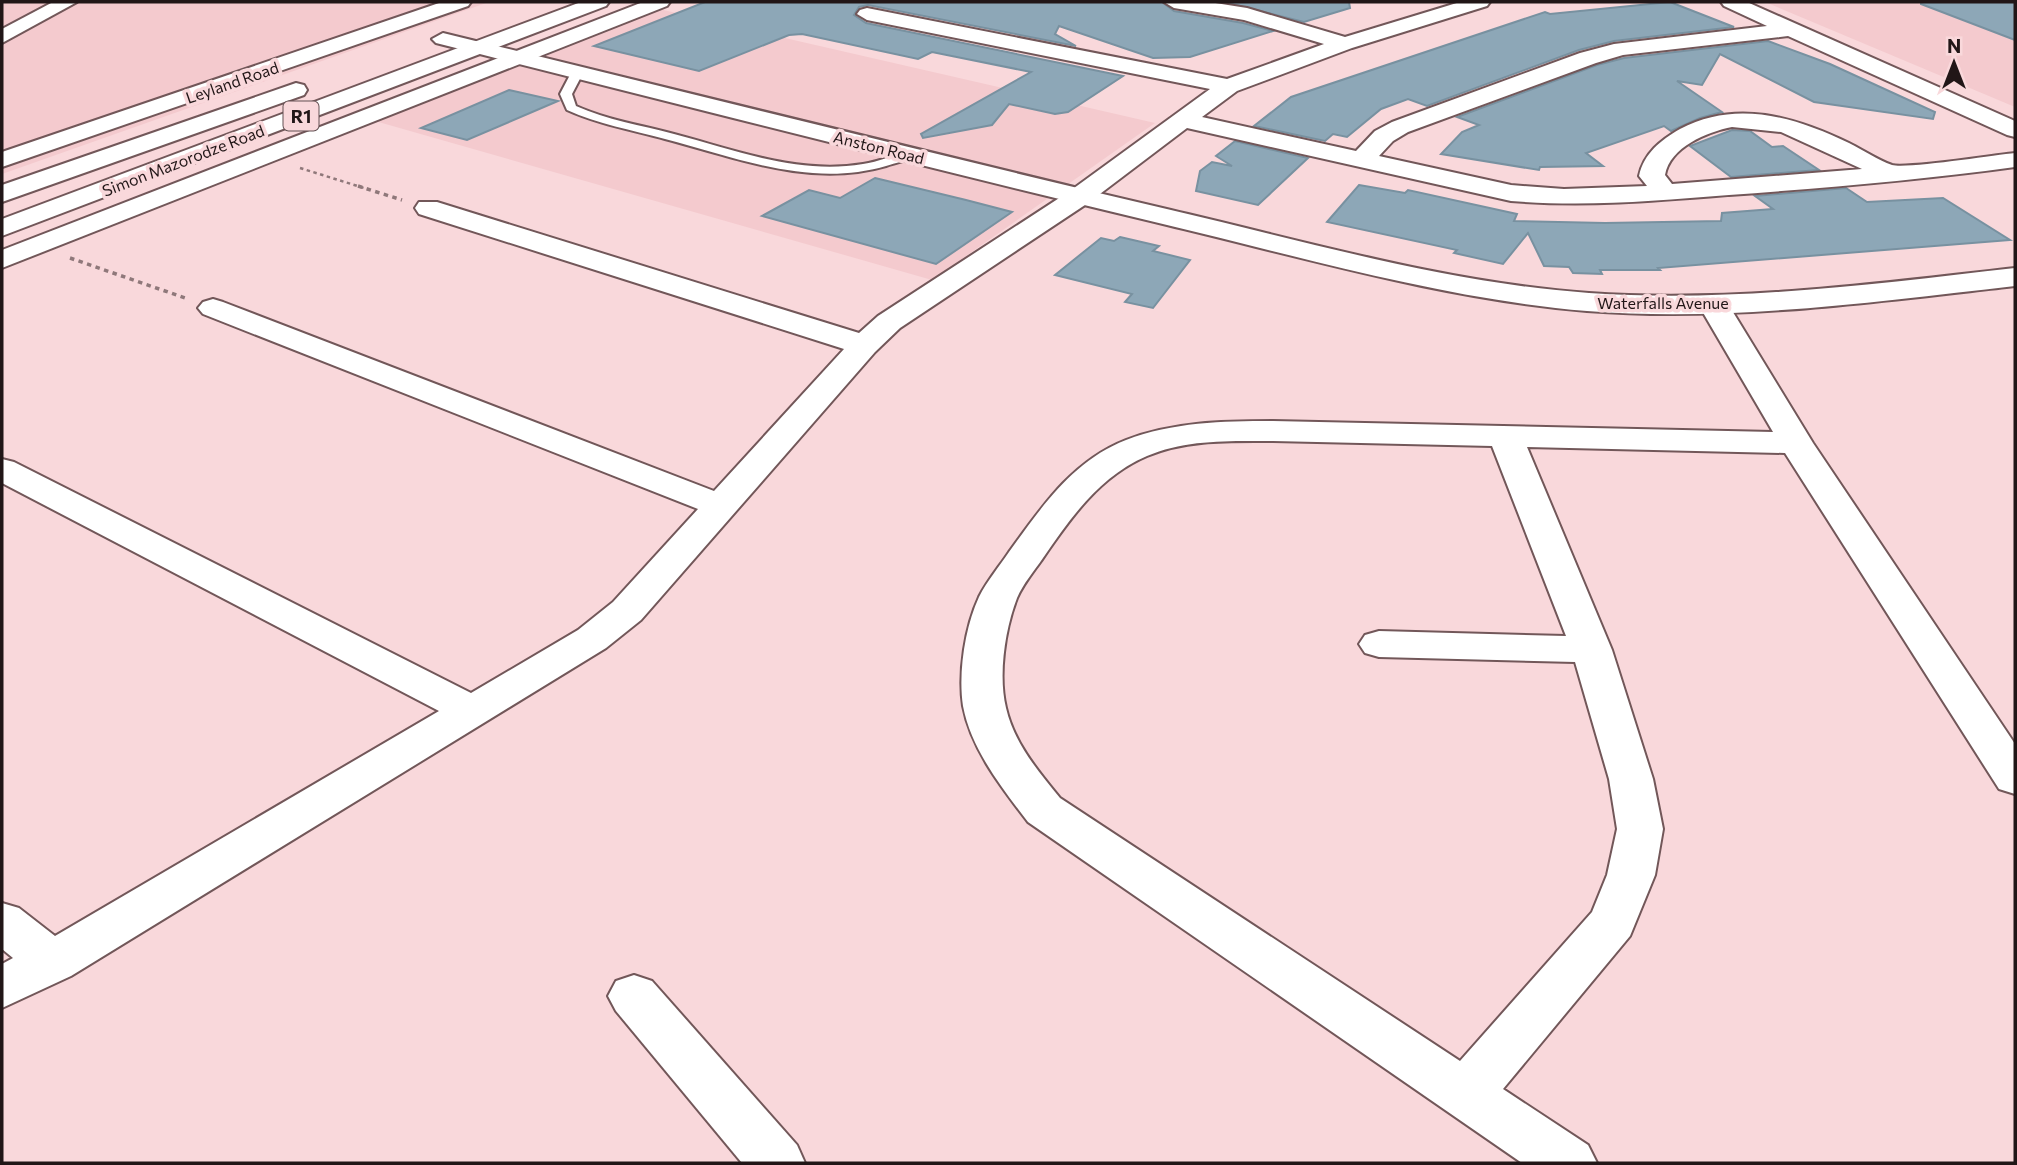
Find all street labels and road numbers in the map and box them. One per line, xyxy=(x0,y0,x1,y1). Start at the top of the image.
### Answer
street label: Leyland Road xyxy=(183,57,281,107)
road number: R1 xyxy=(284,102,318,131)
street label: Simon Mazorodze Road xyxy=(99,120,267,200)
street label: Anston Road xyxy=(832,127,926,167)
street label: Waterfalls Avenue xyxy=(1597,293,1729,312)

